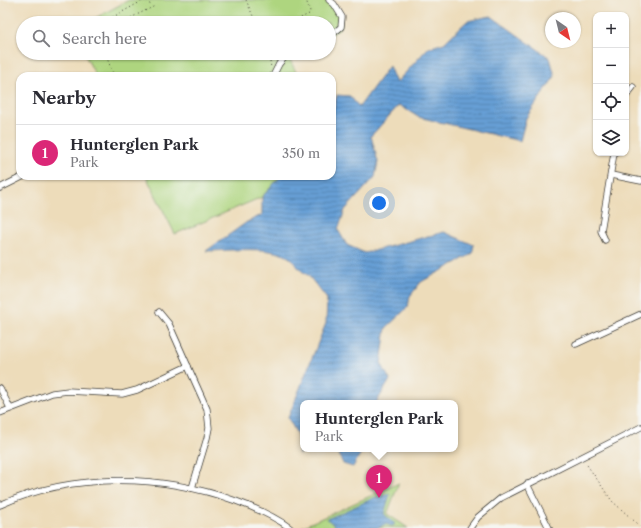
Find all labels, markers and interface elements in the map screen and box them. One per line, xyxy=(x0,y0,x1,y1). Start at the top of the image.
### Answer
north arrow xyxy=(545,12,581,48)
map controls xyxy=(593,12,629,156)
button: + xyxy=(593,12,629,48)
search box xyxy=(16,16,336,60)
icon: search xyxy=(30,27,52,49)
text: Search here xyxy=(62,29,147,48)
button: − xyxy=(593,48,629,84)
button: locate xyxy=(593,84,629,120)
text: Nearby xyxy=(32,88,96,108)
button: layers xyxy=(593,120,629,156)
text: Hunterglen Park xyxy=(70,135,199,154)
text: 1 xyxy=(42,145,48,161)
text: 350 m xyxy=(282,145,320,161)
text: Park xyxy=(70,154,98,170)
your location xyxy=(369,193,389,213)
popup xyxy=(300,400,458,452)
text: Hunterglen Park xyxy=(315,409,443,428)
text: Park xyxy=(315,428,343,444)
pin: 1 xyxy=(366,465,392,498)

